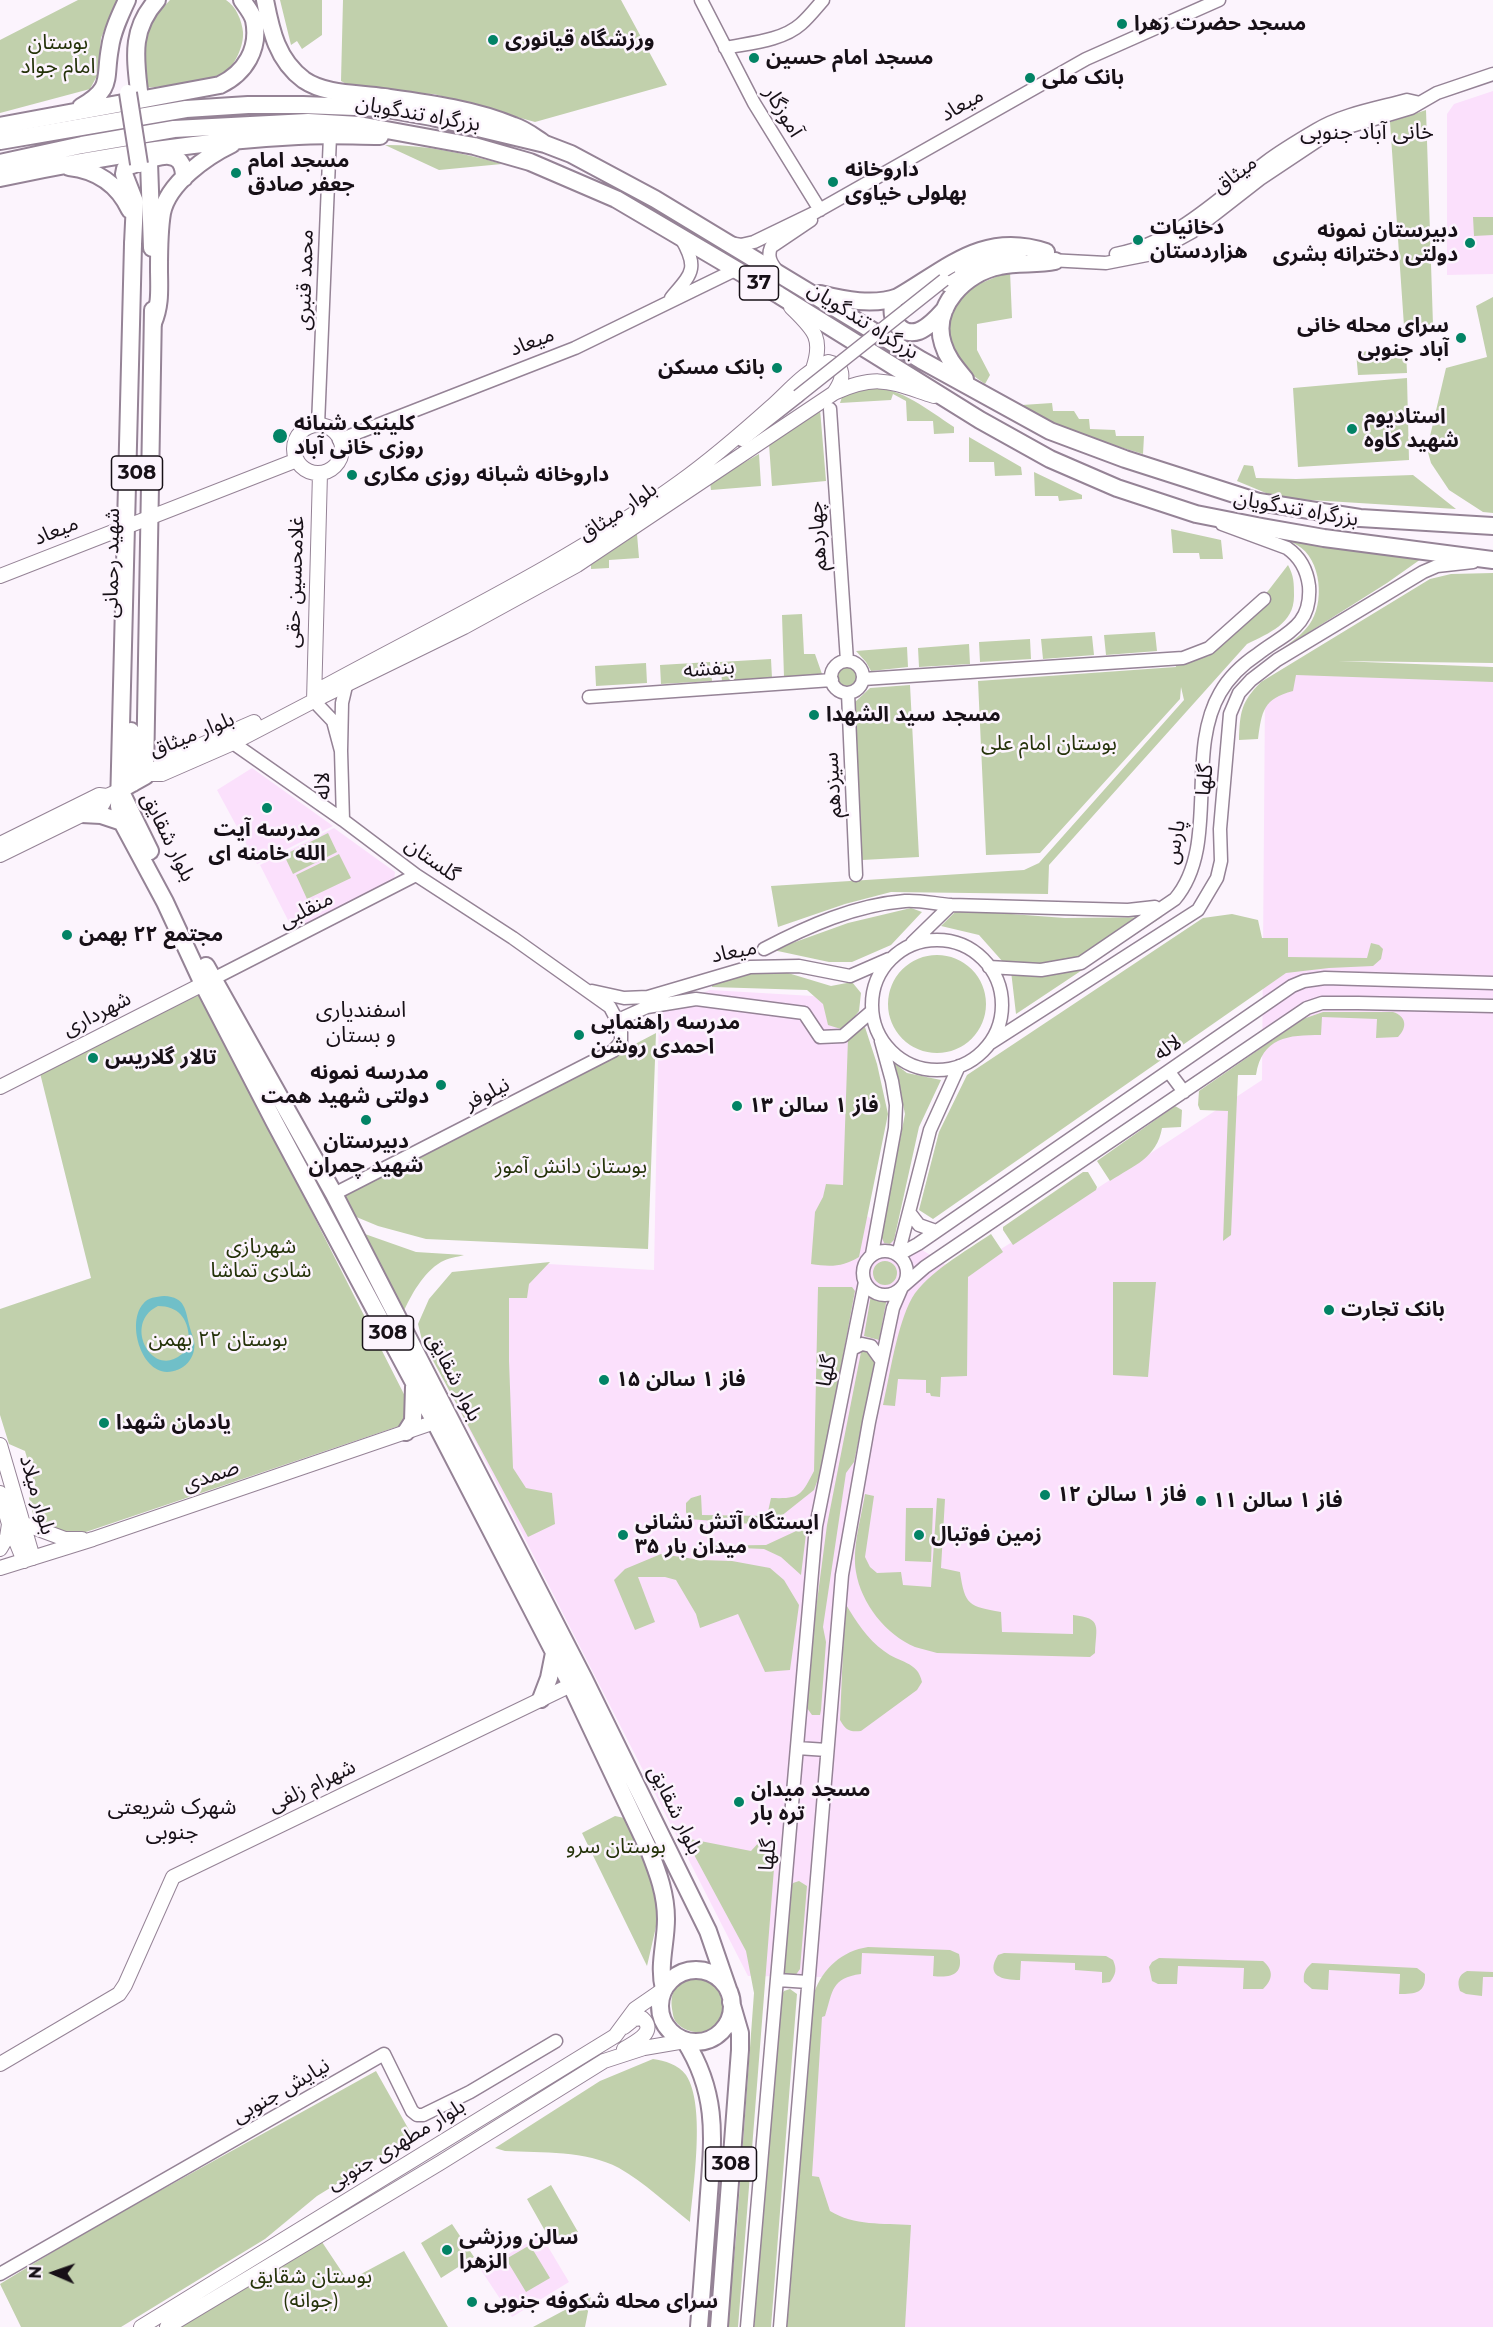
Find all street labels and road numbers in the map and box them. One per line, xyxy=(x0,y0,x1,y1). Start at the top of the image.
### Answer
street label: آموزگار xyxy=(758,82,808,142)
street label: میعاد xyxy=(936,83,988,127)
street label: بزرگراه تندگویان xyxy=(354,91,482,137)
street label: میثاق xyxy=(1208,150,1262,200)
street label: محمد قنبری xyxy=(291,229,319,331)
road number: 37 xyxy=(740,266,778,300)
street label: بزرگراه تندگویان xyxy=(803,277,923,365)
street label: میعاد xyxy=(506,322,558,362)
road number: 308 xyxy=(112,456,162,490)
street label: بلوار میثاق xyxy=(574,477,662,547)
street label: بزرگراه تندگویان xyxy=(1232,486,1360,532)
street label: چهاردهم xyxy=(803,500,833,572)
street label: شهید رحمانی xyxy=(98,508,126,618)
street label: میعاد xyxy=(30,511,82,551)
street label: غلامحسین حقی xyxy=(280,515,310,649)
street label: بنفشه xyxy=(683,655,735,683)
street label: بلوار میثاق xyxy=(146,707,238,763)
street label: سیزدهم xyxy=(819,751,847,819)
street label: گلها xyxy=(1191,763,1219,797)
street label: لاله xyxy=(310,772,336,800)
street label: بلوار شقایق xyxy=(136,788,200,886)
street label: پارس xyxy=(1159,818,1191,866)
street label: گلستان xyxy=(400,832,464,888)
street label: منقلبی xyxy=(275,886,337,934)
street label: میعاد xyxy=(709,935,759,969)
street label: شهرداری xyxy=(59,986,135,1042)
street label: لاله xyxy=(1149,1030,1187,1066)
street label: نیلوفر xyxy=(460,1072,514,1116)
road number: 308 xyxy=(362,1316,414,1350)
street label: بلوار شقایق xyxy=(421,1328,487,1426)
street label: گلها xyxy=(812,1353,842,1389)
street label: بلوار میلاد xyxy=(14,1452,60,1538)
street label: صمدی xyxy=(179,1455,243,1497)
street label: شهرام زلفی xyxy=(264,1754,360,1818)
street label: بلوار شقایق xyxy=(643,1761,707,1859)
street label: گلها xyxy=(754,1838,782,1872)
street label: نیایش جنوبی xyxy=(228,2053,334,2129)
street label: بلوار مطهری جنوبی xyxy=(322,2094,470,2196)
road number: 308 xyxy=(706,2147,756,2181)

